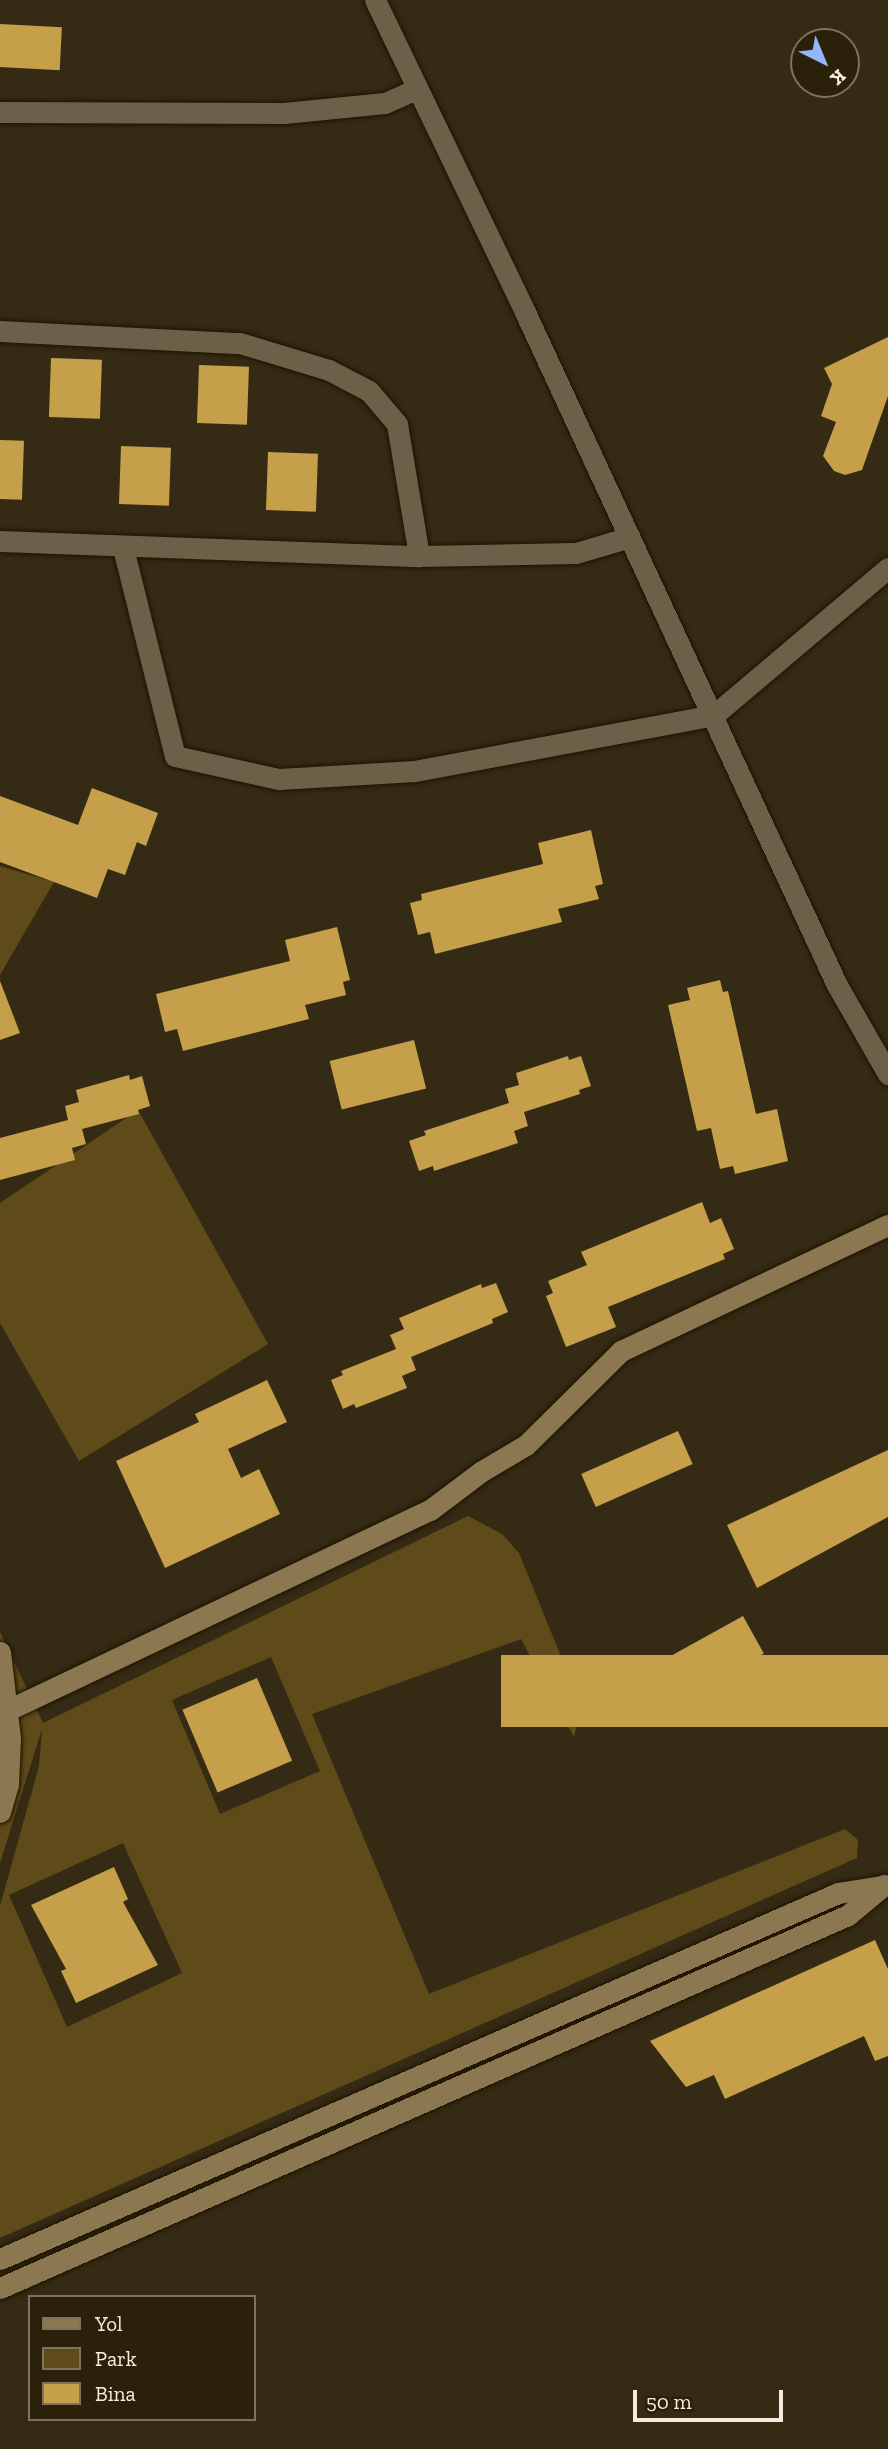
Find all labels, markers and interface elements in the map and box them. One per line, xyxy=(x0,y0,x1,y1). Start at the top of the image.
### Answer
north arrow xyxy=(790,28,860,98)
text: K xyxy=(826,64,851,90)
legend xyxy=(28,2295,256,2421)
text: Yol xyxy=(95,2311,123,2336)
text: Park xyxy=(95,2346,137,2371)
scale bar xyxy=(636,2376,786,2420)
text: Bina xyxy=(95,2381,136,2406)
text: 50 m xyxy=(646,2389,692,2414)

